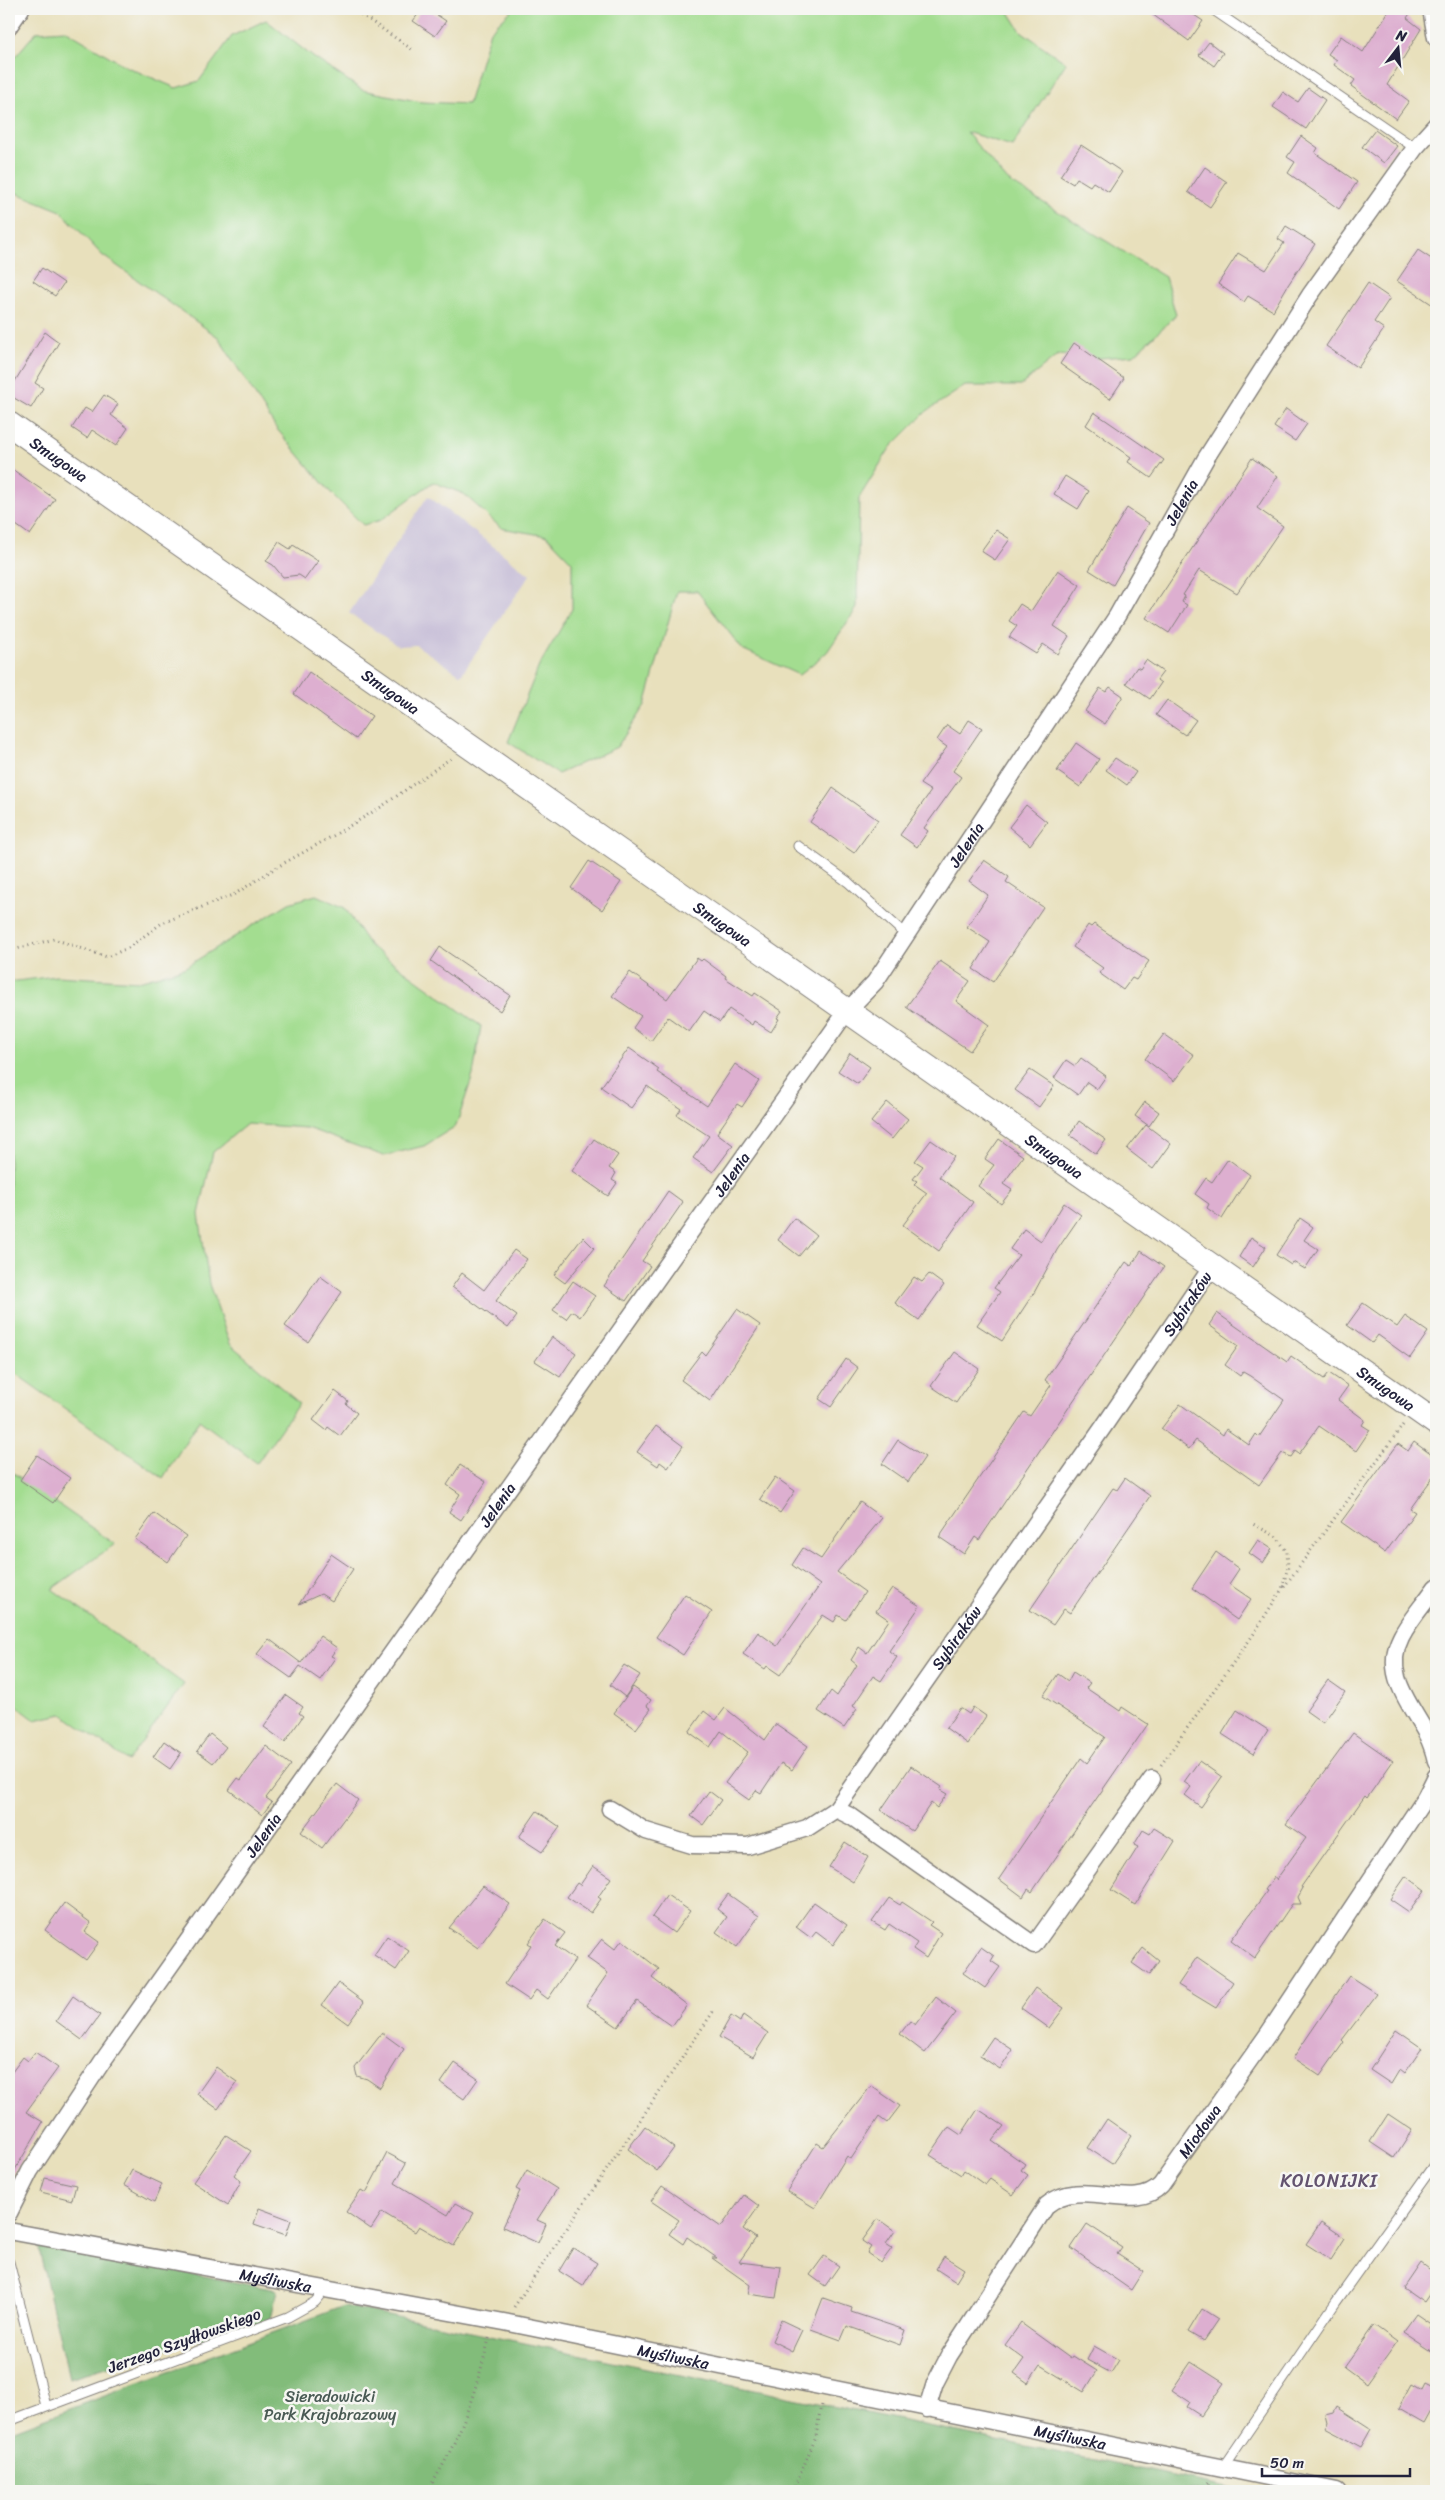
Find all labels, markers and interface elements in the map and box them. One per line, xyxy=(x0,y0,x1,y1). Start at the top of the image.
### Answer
north arrow xyxy=(1372,22,1422,72)
text: N xyxy=(1392,22,1410,49)
street label: Smugowa xyxy=(23,429,94,490)
street label: Jelenia xyxy=(1156,473,1207,532)
street label: Smugowa xyxy=(355,661,426,723)
street label: Jelenia xyxy=(940,816,992,874)
street label: Smugowa xyxy=(687,893,758,955)
street label: Smugowa xyxy=(1019,1125,1089,1187)
street label: Jelenia xyxy=(705,1146,758,1204)
street label: Sybiraków xyxy=(1155,1265,1220,1342)
street label: Smugowa xyxy=(1350,1358,1421,1419)
street label: Jelenia xyxy=(471,1476,524,1534)
street label: Sybiraków xyxy=(923,1599,989,1676)
street label: Jelenia xyxy=(237,1807,290,1865)
street label: Miodowa xyxy=(1170,2098,1229,2165)
district label: KOLONIJKI xyxy=(1280,2165,1379,2197)
street label: Myśliwska xyxy=(237,2260,315,2301)
street label: Jerzego Szydłowskiego xyxy=(103,2299,265,2382)
street label: Myśliwska xyxy=(635,2335,713,2378)
park label: Sieradowicki Park Krajobrazowy xyxy=(264,2382,397,2429)
street label: Myśliwska xyxy=(1032,2416,1110,2459)
scale bar xyxy=(1262,2445,1410,2477)
text: 50 m xyxy=(1270,2450,1305,2476)

